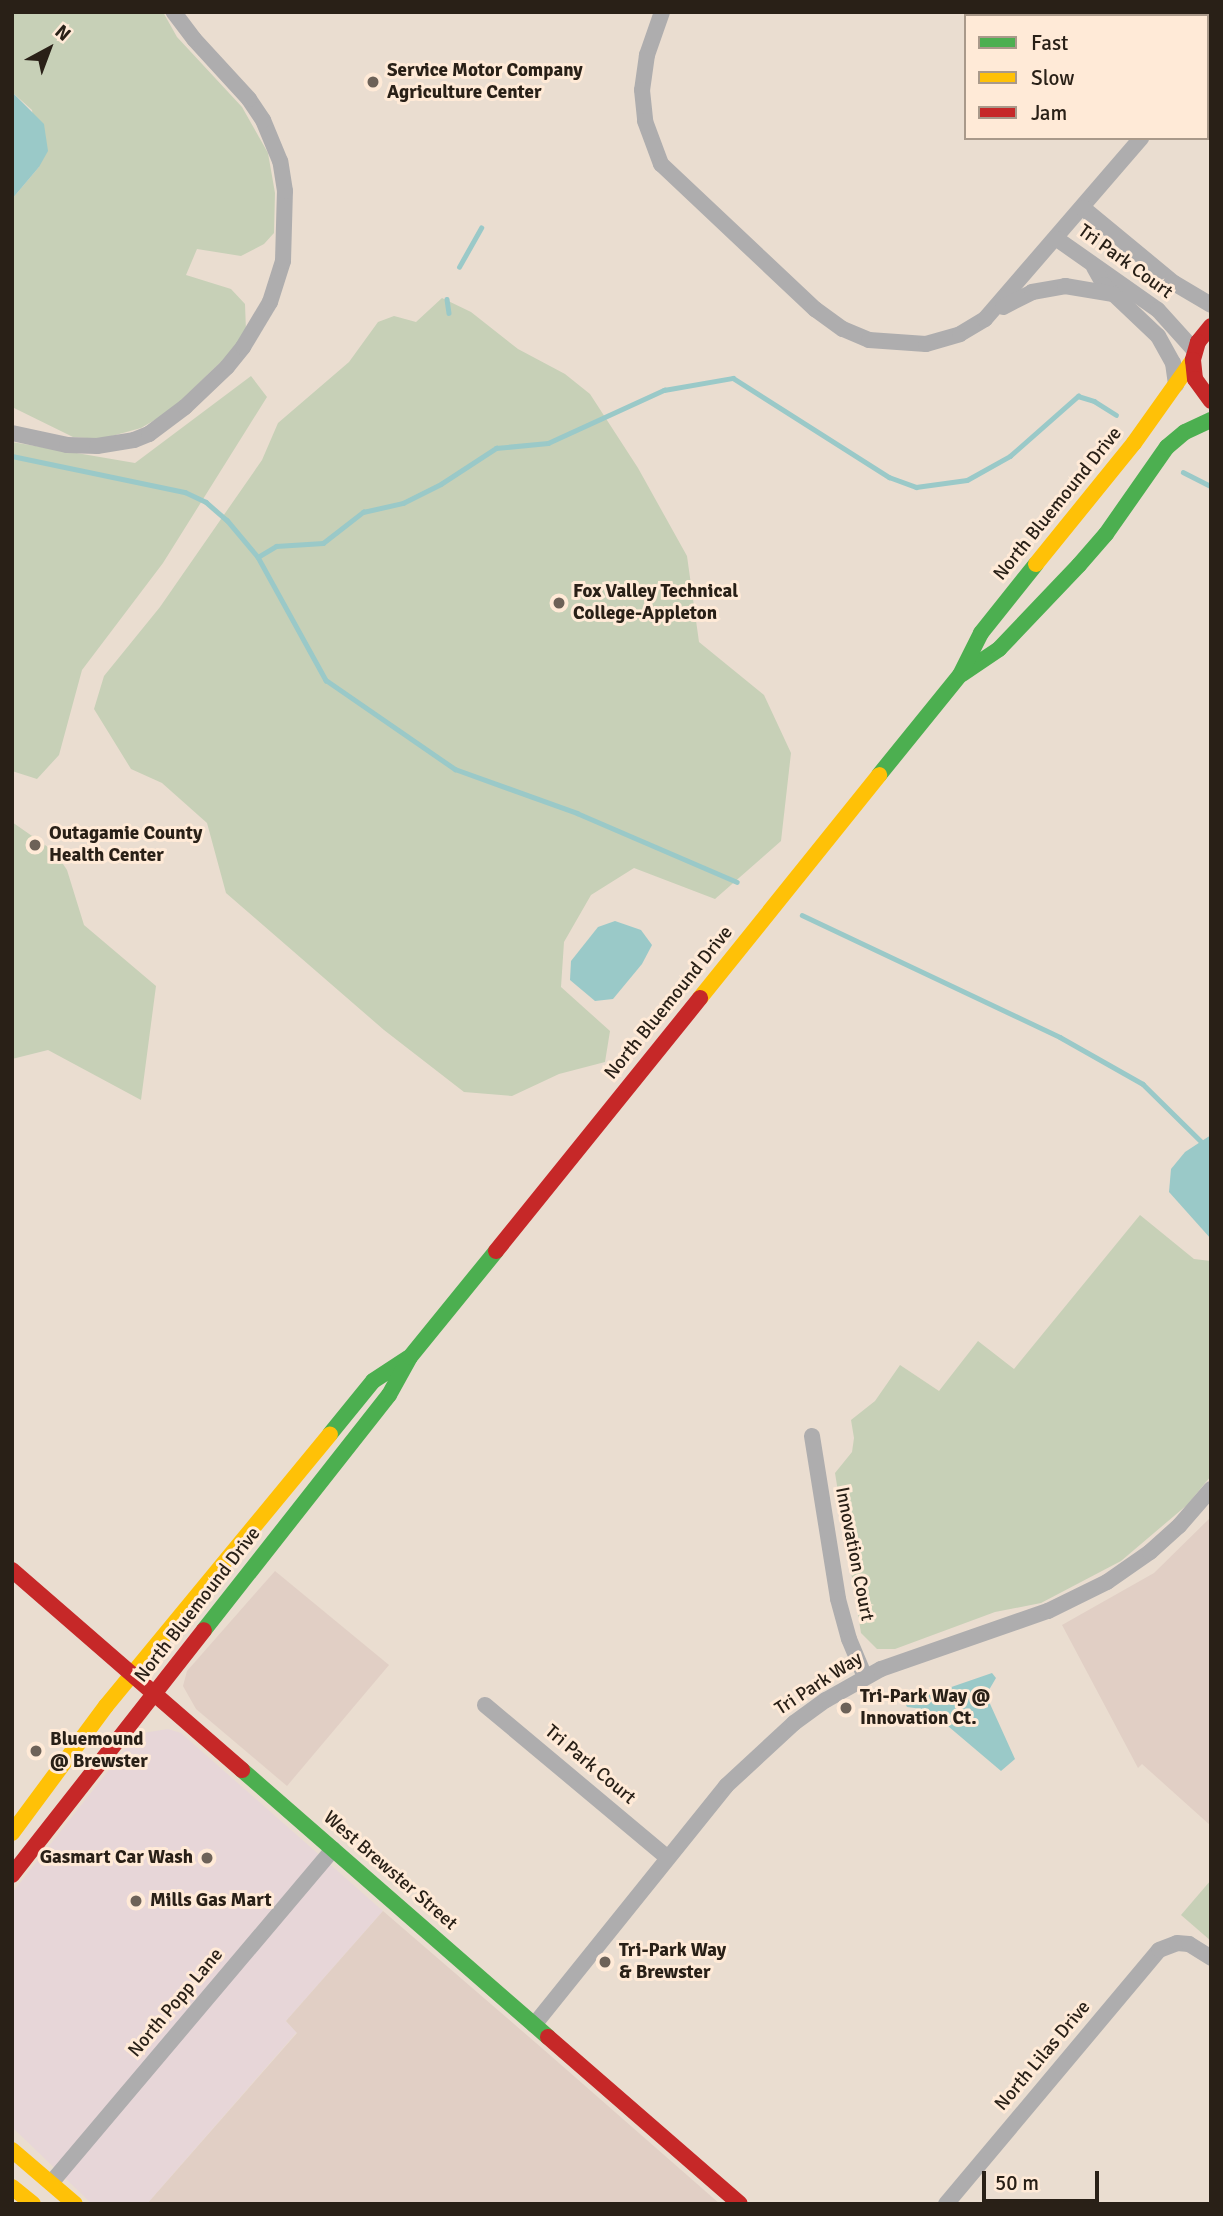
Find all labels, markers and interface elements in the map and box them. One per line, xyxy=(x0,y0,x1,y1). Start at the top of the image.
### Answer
north arrow xyxy=(14,14,84,84)
legend xyxy=(964,14,1209,140)
text: N xyxy=(50,20,76,47)
text: Fast xyxy=(1031,30,1068,56)
place label: Service Motor Company Agriculture Center xyxy=(387,60,583,104)
text: Slow xyxy=(1031,65,1075,91)
marker: Service Motor Company Agriculture Center xyxy=(365,74,381,90)
text: Jam xyxy=(1031,100,1067,126)
street label: Tri Park Court xyxy=(1073,220,1177,304)
street label: North Bluemound Drive xyxy=(989,423,1127,585)
place label: Fox Valley Technical College-Appleton xyxy=(573,581,738,625)
marker: Fox Valley Technical College-Appleton xyxy=(551,595,567,611)
place label: Outagamie County Health Center xyxy=(49,823,202,867)
marker: Outagamie County Health Center xyxy=(27,837,43,853)
street label: North Bluemound Drive xyxy=(600,922,738,1084)
street label: Innovation Court xyxy=(830,1485,878,1623)
street label: North Bluemound Drive xyxy=(130,1523,266,1687)
street label: Tri Park Way xyxy=(771,1647,867,1721)
place label: Tri-Park Way @ Innovation Ct. xyxy=(860,1686,990,1730)
marker: Tri-Park Way @ Innovation Ct. xyxy=(838,1700,854,1716)
street label: Tri Park Court xyxy=(540,1720,640,1810)
place label: Bluemound @ Brewster xyxy=(50,1729,148,1773)
marker: Bluemound @ Brewster xyxy=(28,1743,44,1759)
street label: West Brewster Street xyxy=(318,1807,462,1935)
place label: Gasmart Car Wash xyxy=(40,1847,193,1869)
marker: Gasmart Car Wash xyxy=(199,1850,215,1866)
place label: Mills Gas Mart xyxy=(150,1890,272,1912)
marker: Mills Gas Mart xyxy=(128,1893,144,1909)
place label: Tri-Park Way & Brewster xyxy=(619,1940,726,1984)
street label: North Popp Lane xyxy=(124,1944,228,2062)
marker: Tri-Park Way & Brewster xyxy=(597,1954,613,1970)
street label: North Lilas Drive xyxy=(990,1996,1096,2116)
scale bar xyxy=(985,2156,1102,2200)
text: 50 m xyxy=(995,2170,1039,2196)

